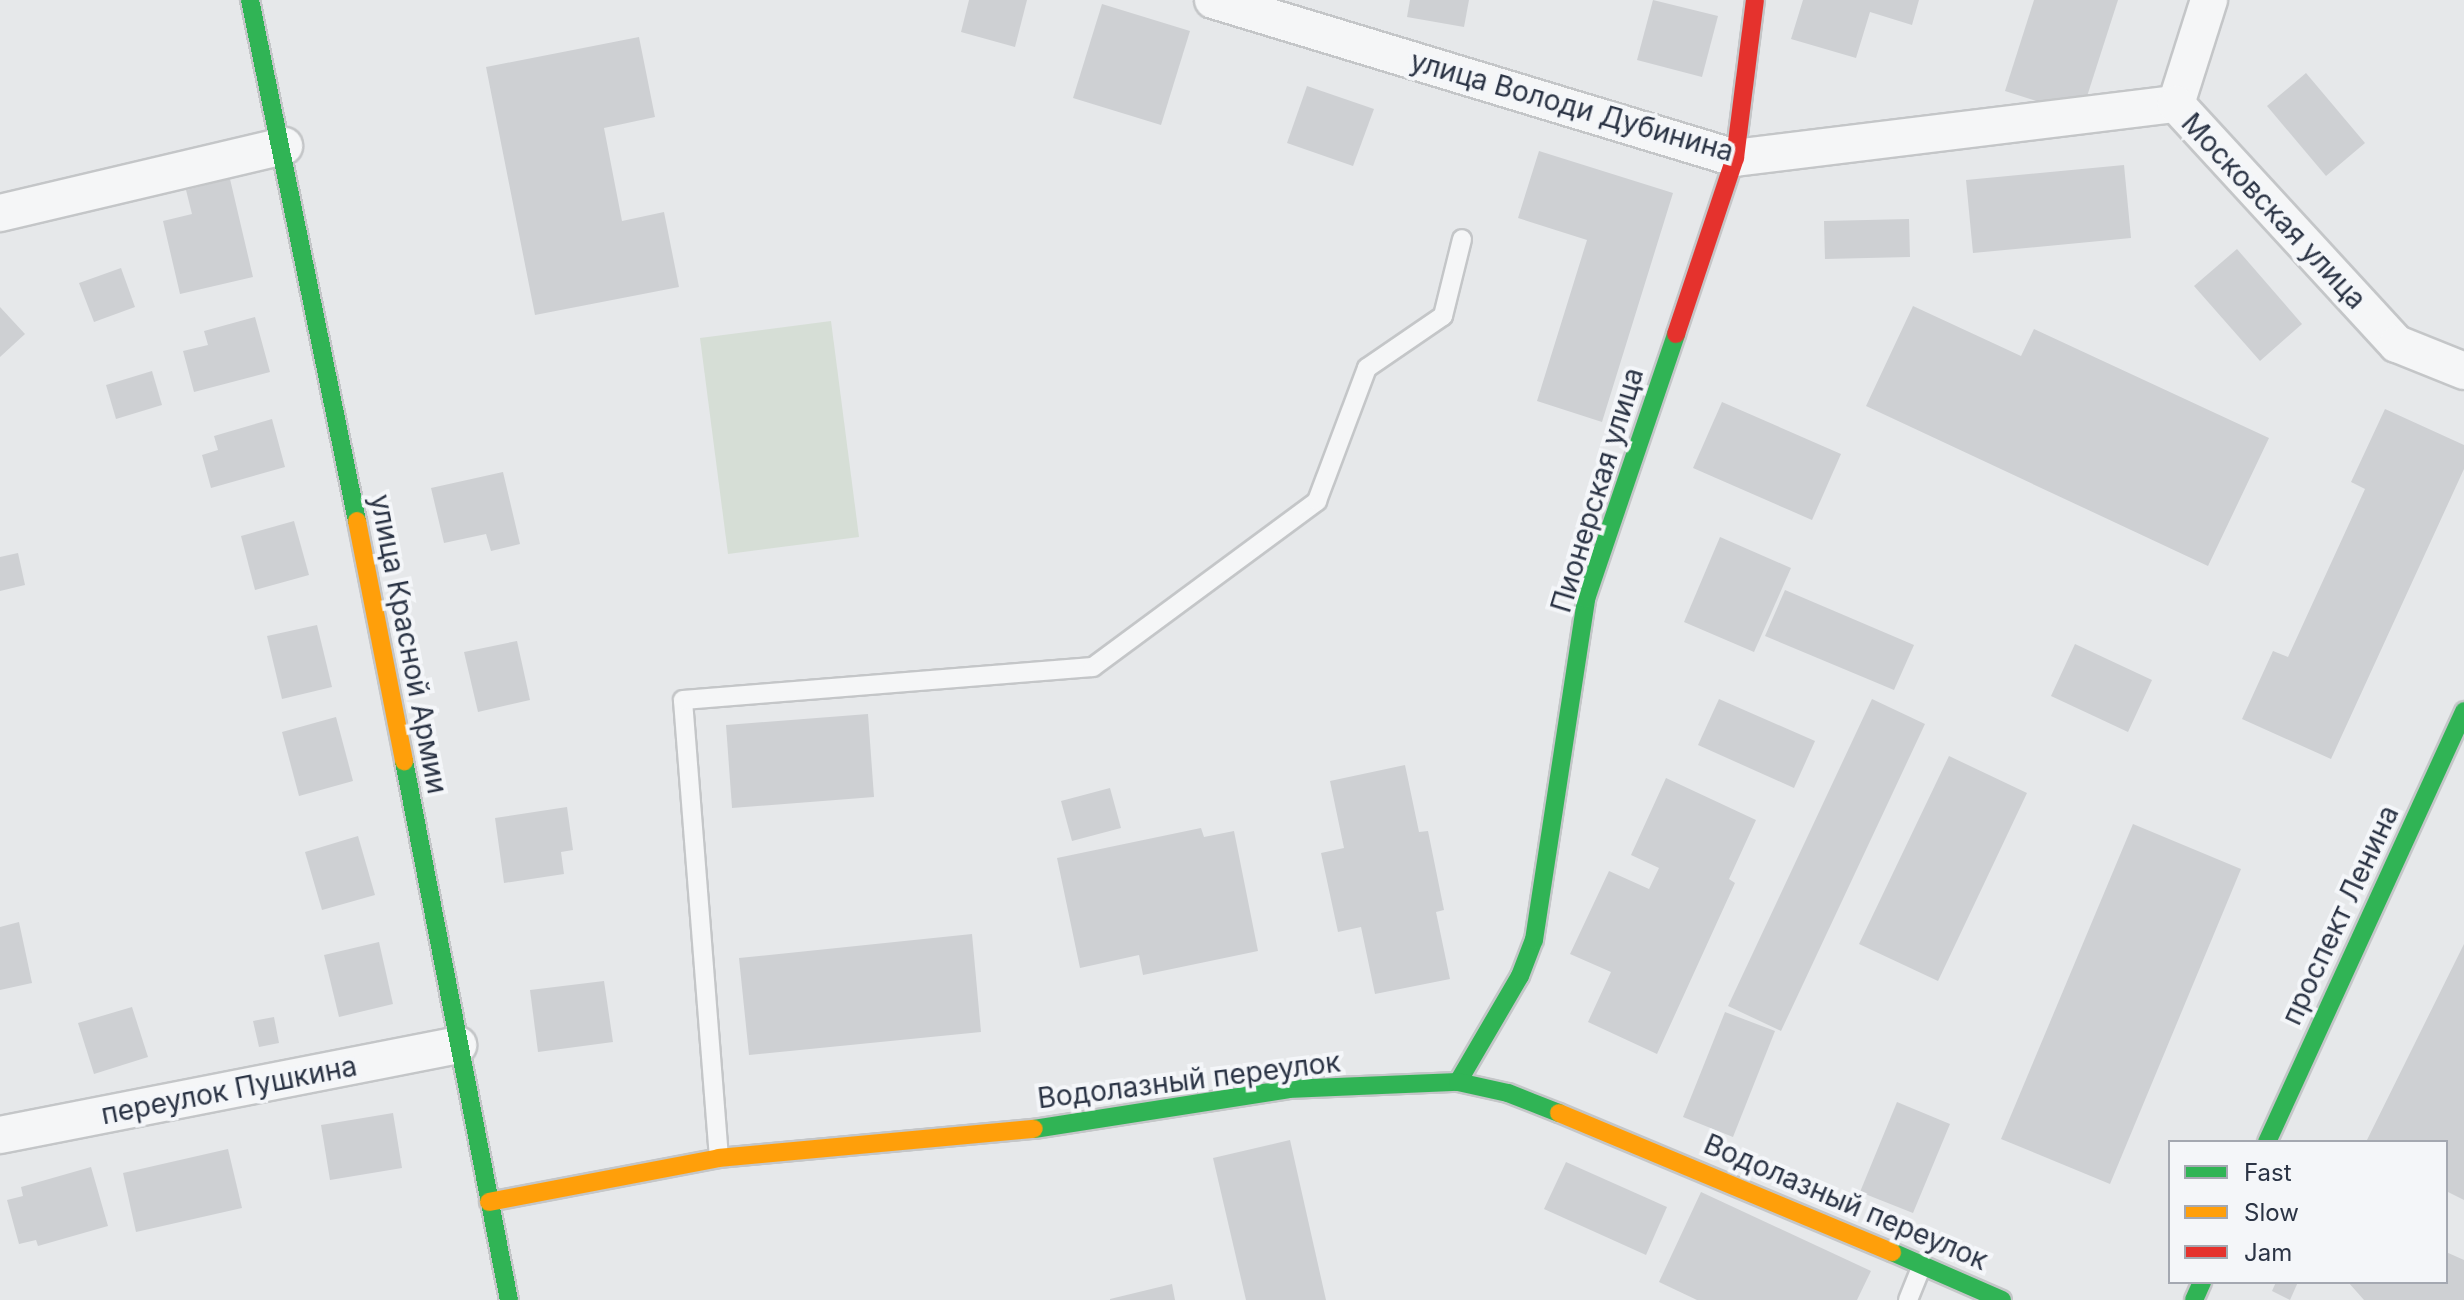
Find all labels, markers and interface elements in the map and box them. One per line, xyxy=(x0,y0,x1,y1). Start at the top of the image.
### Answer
street label: улица Володи Дубинина xyxy=(1407,44,1737,168)
street label: Московская улица xyxy=(2175,106,2373,316)
street label: Пионерская улица xyxy=(1544,364,1650,616)
street label: улица Красной Армии xyxy=(363,491,455,797)
street label: проспект Ленина xyxy=(2274,800,2406,1030)
street label: Водолазный переулок xyxy=(1036,1045,1342,1115)
street label: переулок Пушкина xyxy=(98,1049,360,1131)
street label: Водолазный переулок xyxy=(1699,1127,1993,1277)
legend xyxy=(2168,1140,2448,1284)
text: Fast xyxy=(2244,1158,2292,1187)
text: Slow xyxy=(2244,1198,2299,1227)
text: Jam xyxy=(2244,1238,2292,1267)

